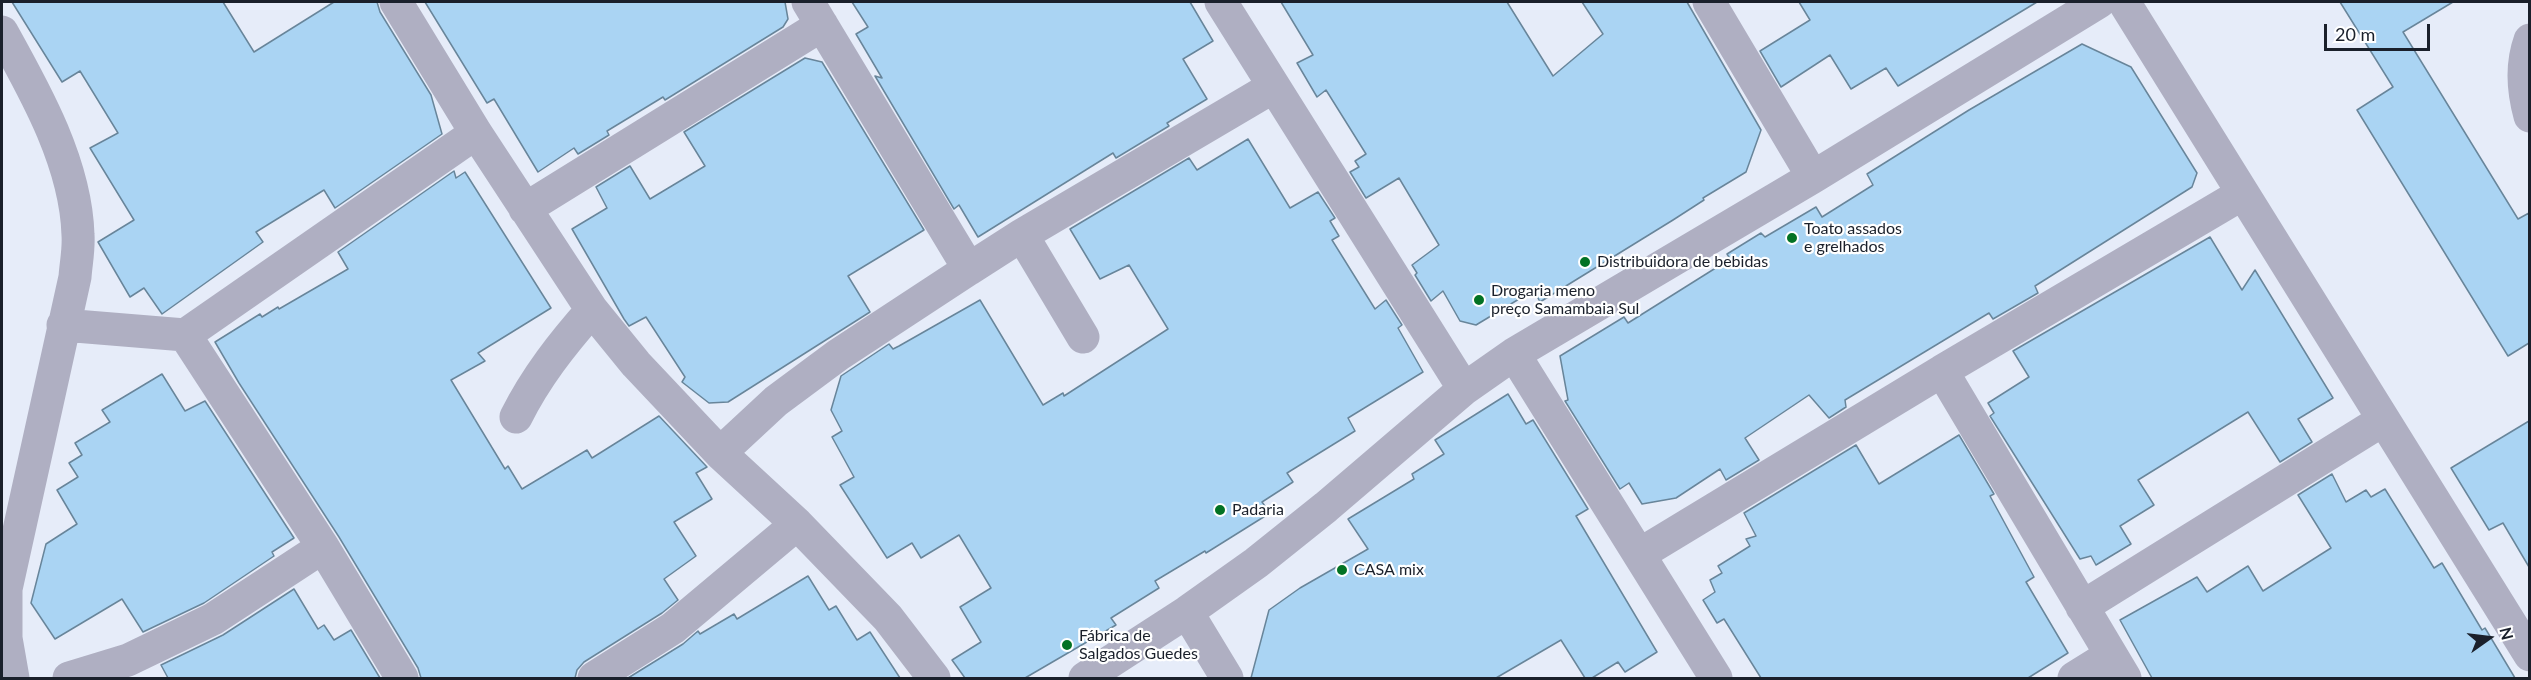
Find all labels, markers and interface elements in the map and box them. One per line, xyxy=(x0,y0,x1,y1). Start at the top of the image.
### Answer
scale bar xyxy=(2327,12,2434,50)
text: 20 m xyxy=(2335,23,2375,45)
place label: Toato assados e grelhados xyxy=(1804,219,1902,257)
marker: Toato assados e grelhados xyxy=(1785,231,1799,245)
place label: Distribuidora de bebidas xyxy=(1597,252,1768,272)
marker: Distribuidora de bebidas xyxy=(1578,255,1592,269)
place label: Drogaria meno preço Samambaia Sul xyxy=(1491,281,1639,319)
marker: Drogaria meno preço Samambaia Sul xyxy=(1472,293,1486,307)
place label: Padaria xyxy=(1232,500,1284,520)
marker: Padaria xyxy=(1213,503,1227,517)
place label: CASA mix xyxy=(1354,560,1424,580)
marker: CASA mix xyxy=(1335,563,1349,577)
north arrow xyxy=(2459,608,2519,668)
text: N xyxy=(2496,625,2518,642)
place label: Fábrica de Salgados Guedes xyxy=(1079,626,1198,664)
marker: Fábrica de Salgados Guedes xyxy=(1060,638,1074,652)

